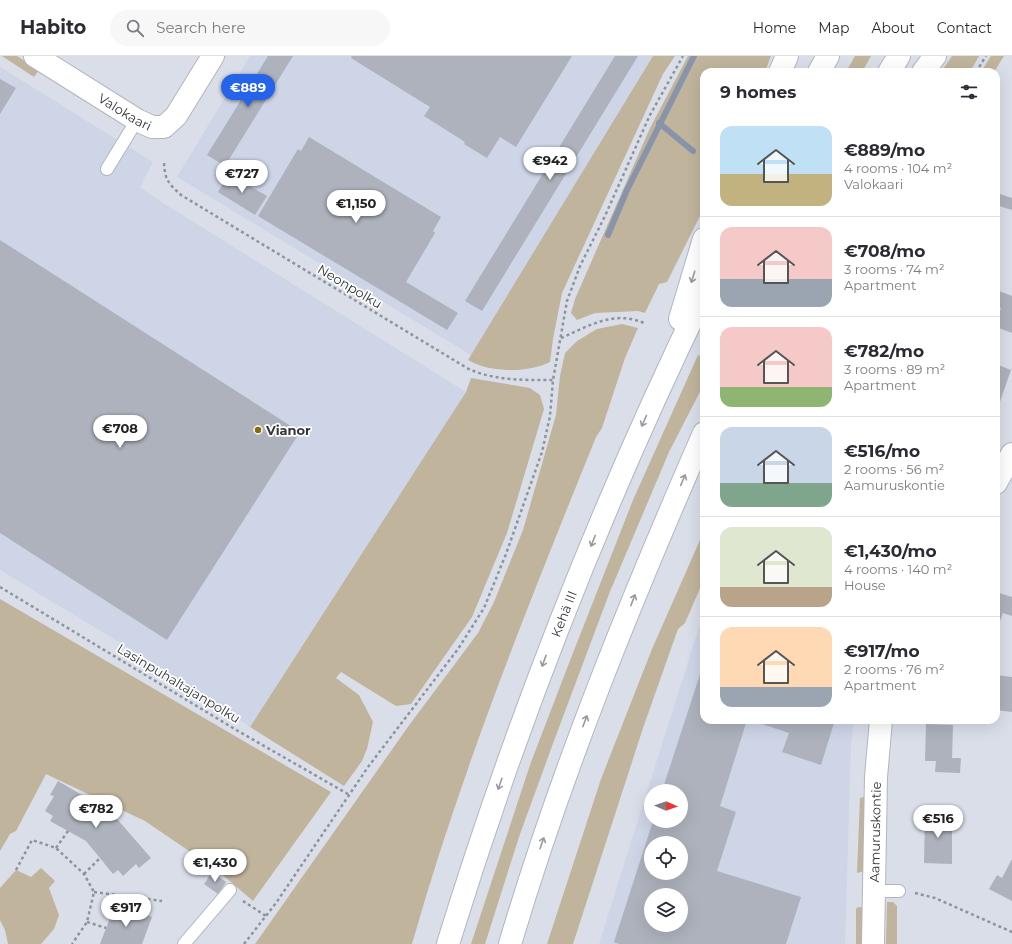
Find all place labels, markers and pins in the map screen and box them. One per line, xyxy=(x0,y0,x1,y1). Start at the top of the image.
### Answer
pin: €889 xyxy=(224,74,272,108)
pin: €942 xyxy=(526,147,574,181)
pin: €727 xyxy=(218,160,266,194)
pin: €1,150 xyxy=(323,190,389,224)
pin: €708 xyxy=(96,415,144,449)
place label: Vianor xyxy=(265,422,311,438)
marker: Vianor xyxy=(253,425,263,435)
pin: €782 xyxy=(72,795,120,829)
pin: €516 xyxy=(914,805,962,839)
pin: €1,430 xyxy=(182,849,248,883)
pin: €917 xyxy=(102,894,150,928)

